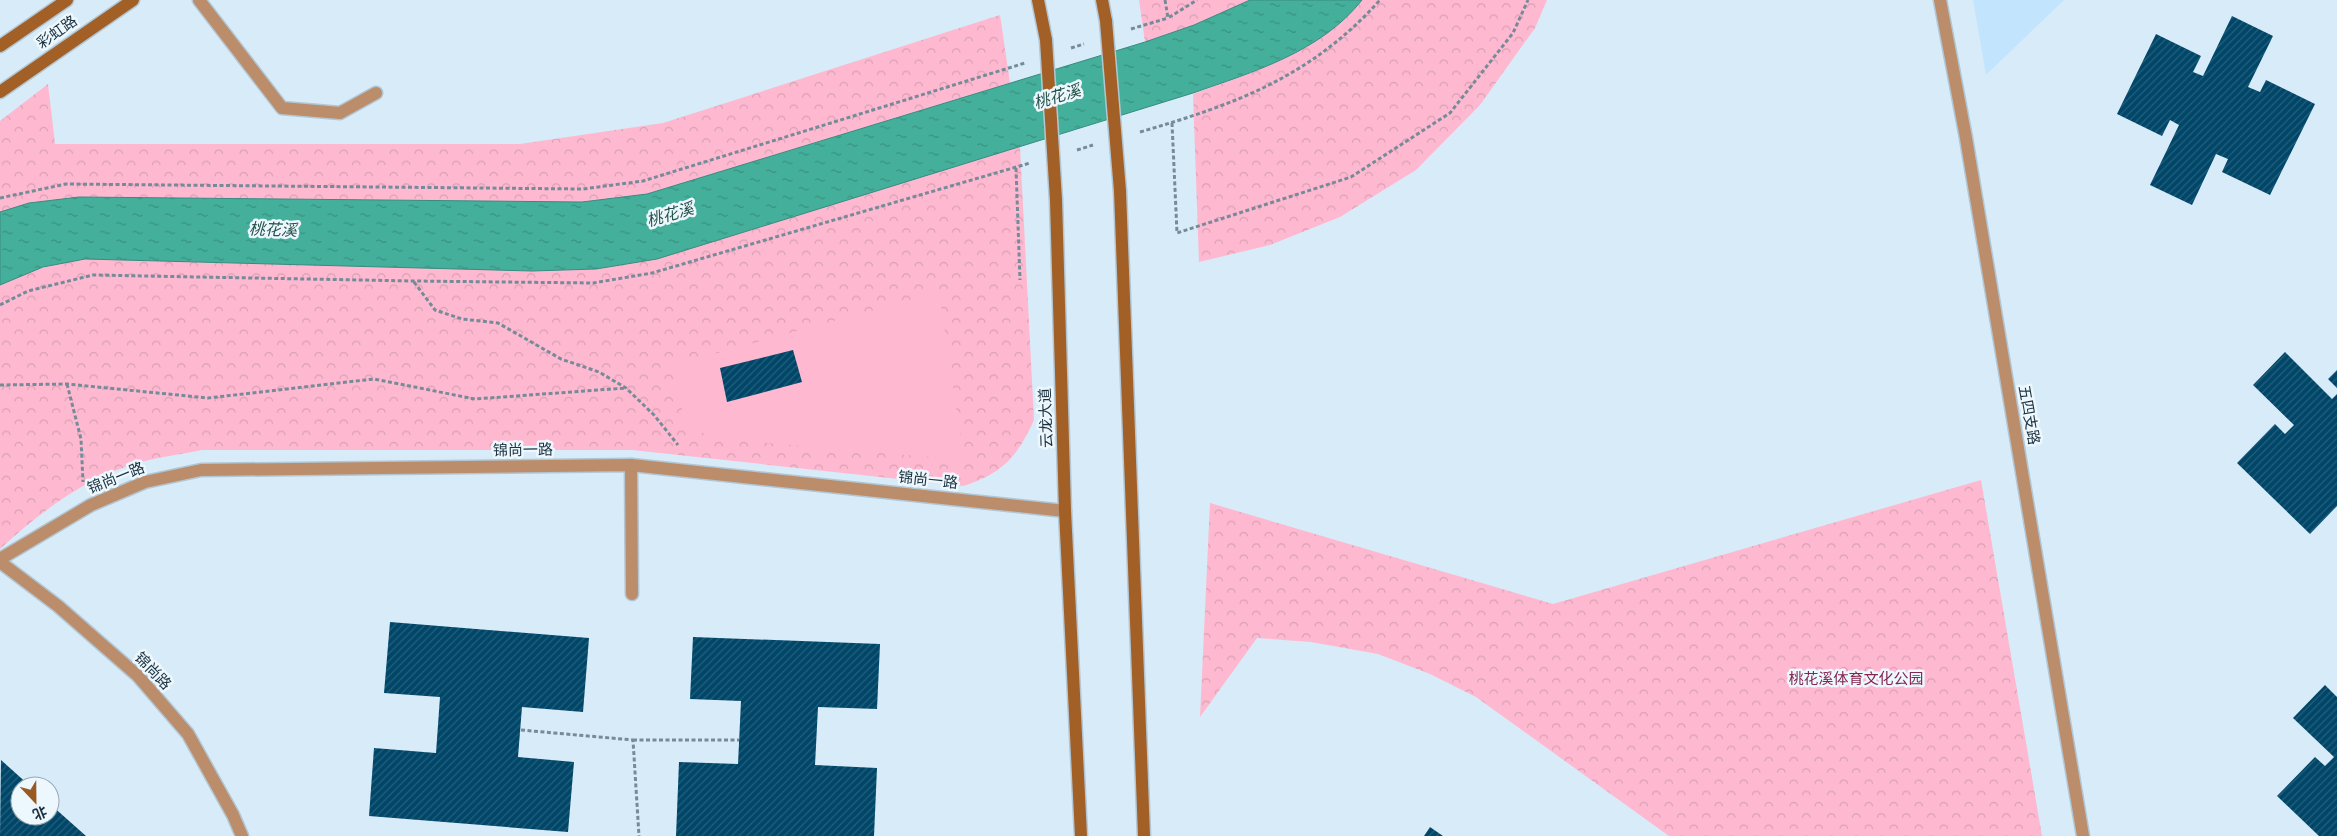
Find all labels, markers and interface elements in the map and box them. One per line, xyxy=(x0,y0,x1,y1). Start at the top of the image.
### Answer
street label: 彩虹路 xyxy=(33,11,81,52)
water label: 桃花溪 xyxy=(1031,79,1085,114)
water label: 桃花溪 xyxy=(644,197,698,231)
water label: 桃花溪 xyxy=(249,218,299,241)
street label: 五四支路 xyxy=(2015,384,2044,446)
street label: 云龙大道 xyxy=(1035,388,1056,448)
street label: 锦尚一路 xyxy=(493,439,553,460)
street label: 锦尚一路 xyxy=(84,457,147,498)
street label: 锦尚一路 xyxy=(897,467,959,492)
street label: 锦尚路 xyxy=(131,648,176,693)
park label: 桃花溪体育文化公园 xyxy=(1788,669,1924,688)
north arrow xyxy=(10,776,60,826)
text: 北 xyxy=(30,802,50,824)

